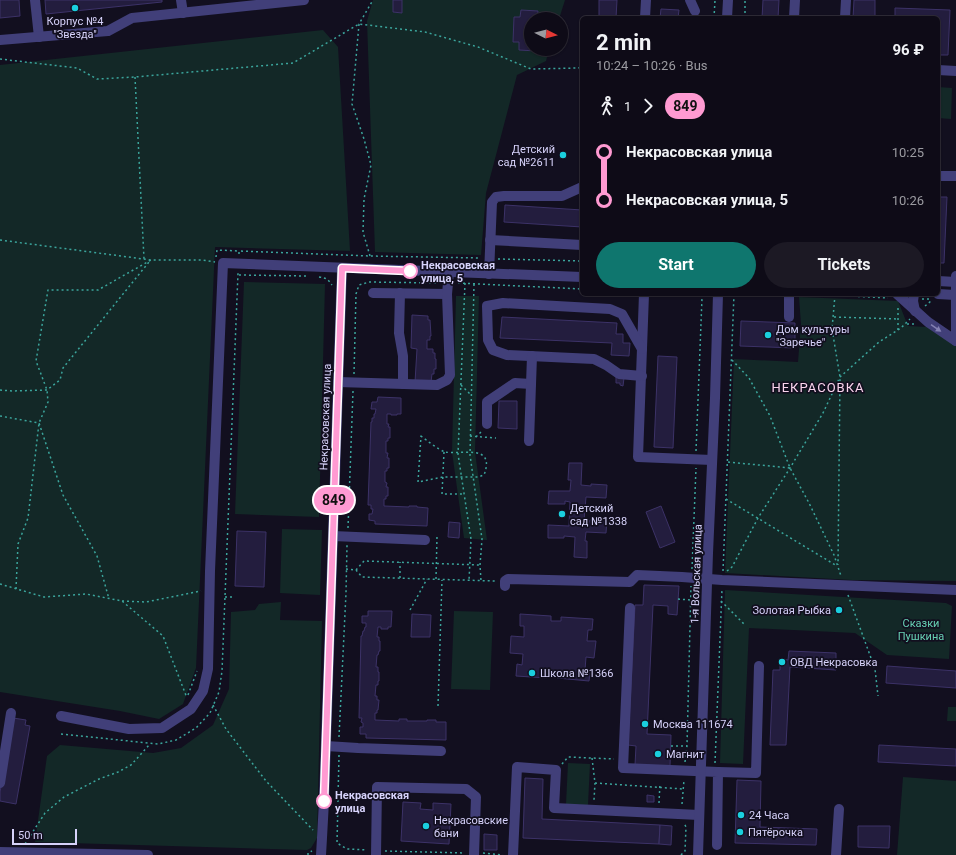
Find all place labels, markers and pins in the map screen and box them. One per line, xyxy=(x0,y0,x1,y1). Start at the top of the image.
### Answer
marker: Корпус №4 "Звезда" xyxy=(70,3,80,13)
place label: Корпус №4 "Звезда" xyxy=(47,15,103,41)
place label: Детский сад №2611 xyxy=(498,143,555,169)
marker: Детский сад №2611 xyxy=(558,150,568,160)
place label: Некрасовская улица, 5 xyxy=(421,259,495,285)
marker: Некрасовская улица, 5 xyxy=(402,263,418,279)
place label: Дом культуры "Заречье" xyxy=(776,323,850,349)
marker: Дом культуры "Заречье" xyxy=(763,330,773,340)
place label: Детский сад №1338 xyxy=(570,502,627,528)
marker: Детский сад №1338 xyxy=(557,509,567,519)
place label: Золотая Рыбка xyxy=(752,604,831,617)
marker: Золотая Рыбка xyxy=(834,605,844,615)
place label: ОВД Некрасовка xyxy=(790,656,877,669)
marker: ОВД Некрасовка xyxy=(777,657,787,667)
place label: Школа №1366 xyxy=(540,667,613,680)
marker: Школа №1366 xyxy=(527,668,537,678)
place label: Москва 111674 xyxy=(653,718,733,731)
marker: Москва 111674 xyxy=(640,719,650,729)
place label: Магнит xyxy=(666,748,705,761)
marker: Магнит xyxy=(653,749,663,759)
place label: Некрасовская улица xyxy=(335,789,409,815)
marker: Некрасовская улица xyxy=(316,793,332,809)
place label: 24 Часа xyxy=(749,809,789,822)
marker: 24 Часа xyxy=(736,810,746,820)
place label: Некрасовские бани xyxy=(434,814,508,840)
marker: Некрасовские бани xyxy=(421,821,431,831)
place label: Пятёрочка xyxy=(748,826,803,839)
marker: Пятёрочка xyxy=(735,827,745,837)

